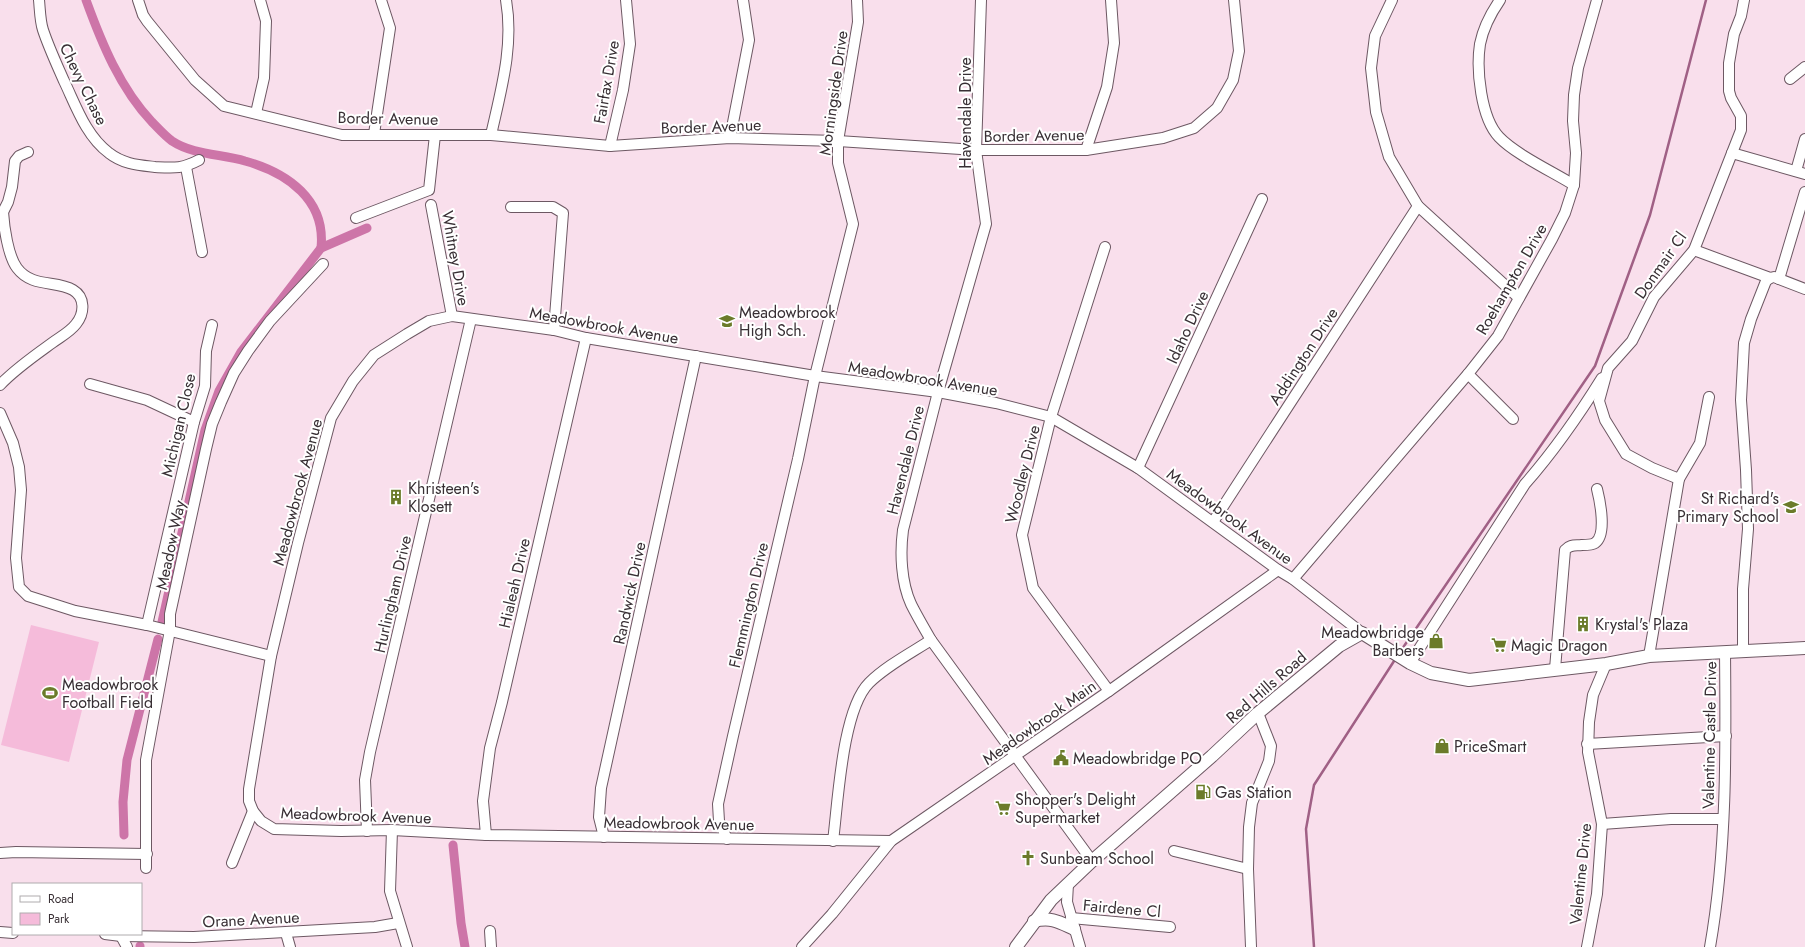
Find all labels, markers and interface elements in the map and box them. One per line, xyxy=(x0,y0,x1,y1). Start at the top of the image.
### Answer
street label: Morningside Drive xyxy=(813,29,854,157)
street label: Chevy Chase xyxy=(54,39,113,129)
street label: Fairfax Drive xyxy=(588,39,625,126)
street label: Havendale Drive xyxy=(954,57,977,169)
street label: Border Avenue xyxy=(337,106,439,131)
street label: Border Avenue xyxy=(660,113,762,140)
street label: Border Avenue xyxy=(983,123,1085,148)
street label: Whitney Drive xyxy=(436,209,475,307)
street label: Roehampton Drive xyxy=(1470,219,1553,339)
street label: Donmair Cl xyxy=(1629,227,1692,304)
street label: Idaho Drive xyxy=(1160,287,1214,368)
street label: Meadowbrook Avenue xyxy=(528,301,680,350)
place label: Meadowbrook High Sch. xyxy=(739,301,836,342)
street label: Addington Drive xyxy=(1263,303,1344,409)
school or university icon: Meadowbrook High Sch. xyxy=(718,312,736,330)
street label: Meadowbrook Avenue xyxy=(847,355,999,402)
street label: Michigan Close xyxy=(155,371,202,479)
street label: Havendale Drive xyxy=(881,403,930,517)
street label: Meadowbrook Avenue xyxy=(267,416,328,568)
street label: Woodley Drive xyxy=(999,423,1046,526)
street label: Meadowbrook Avenue xyxy=(1162,463,1298,570)
place label: Khristeen's Klosett xyxy=(408,477,479,518)
place label: St Richard's Primary School xyxy=(1677,487,1779,528)
building icon: Khristeen's Klosett xyxy=(387,488,405,506)
street label: Meadow Way xyxy=(150,497,191,592)
school or university icon: St Richard's Primary School xyxy=(1782,498,1800,516)
street label: Hurlingham Drive xyxy=(368,533,417,655)
street label: Hialeah Drive xyxy=(493,536,536,630)
street label: Randwick Drive xyxy=(607,540,652,646)
street label: Flemmington Drive xyxy=(723,540,774,670)
place label: Krystal's Plaza xyxy=(1595,613,1688,636)
building icon: Krystal's Plaza xyxy=(1574,615,1592,633)
place label: Meadowbridge Barbers xyxy=(1321,621,1424,662)
shop icon: Meadowbridge Barbers xyxy=(1427,632,1445,650)
place label: Magic Dragon xyxy=(1511,634,1608,657)
supermarket icon: Magic Dragon xyxy=(1490,636,1508,654)
street label: Red Hills Road xyxy=(1221,646,1312,729)
street label: Valentine Castle Drive xyxy=(1697,661,1722,809)
place label: Meadowbrook Football Field xyxy=(62,673,159,714)
street label: Meadowbrook Main xyxy=(978,674,1101,770)
sports icon: Meadowbrook Football Field xyxy=(41,684,59,702)
place label: PriceSmart xyxy=(1454,735,1526,758)
shop icon: PriceSmart xyxy=(1433,737,1451,755)
place label: Meadowbridge PO xyxy=(1073,747,1202,770)
public building icon: Meadowbridge PO xyxy=(1052,749,1070,767)
place label: Gas Station xyxy=(1215,781,1292,804)
fuel station icon: Gas Station xyxy=(1194,783,1212,801)
place label: Shopper's Delight Supermarket xyxy=(1015,788,1136,829)
supermarket icon: Shopper's Delight Supermarket xyxy=(994,799,1012,817)
street label: Meadowbrook Avenue xyxy=(280,801,432,830)
street label: Meadowbrook Avenue xyxy=(603,811,755,836)
street label: Valentine Drive xyxy=(1564,822,1597,926)
place label: Sunbeam School xyxy=(1040,847,1154,870)
church icon: Sunbeam School xyxy=(1019,849,1037,867)
legend xyxy=(12,883,142,935)
text: Road xyxy=(48,890,74,908)
street label: Fairdene Cl xyxy=(1082,894,1162,923)
street label: Orane Avenue xyxy=(202,905,300,934)
text: Park xyxy=(48,910,70,928)

